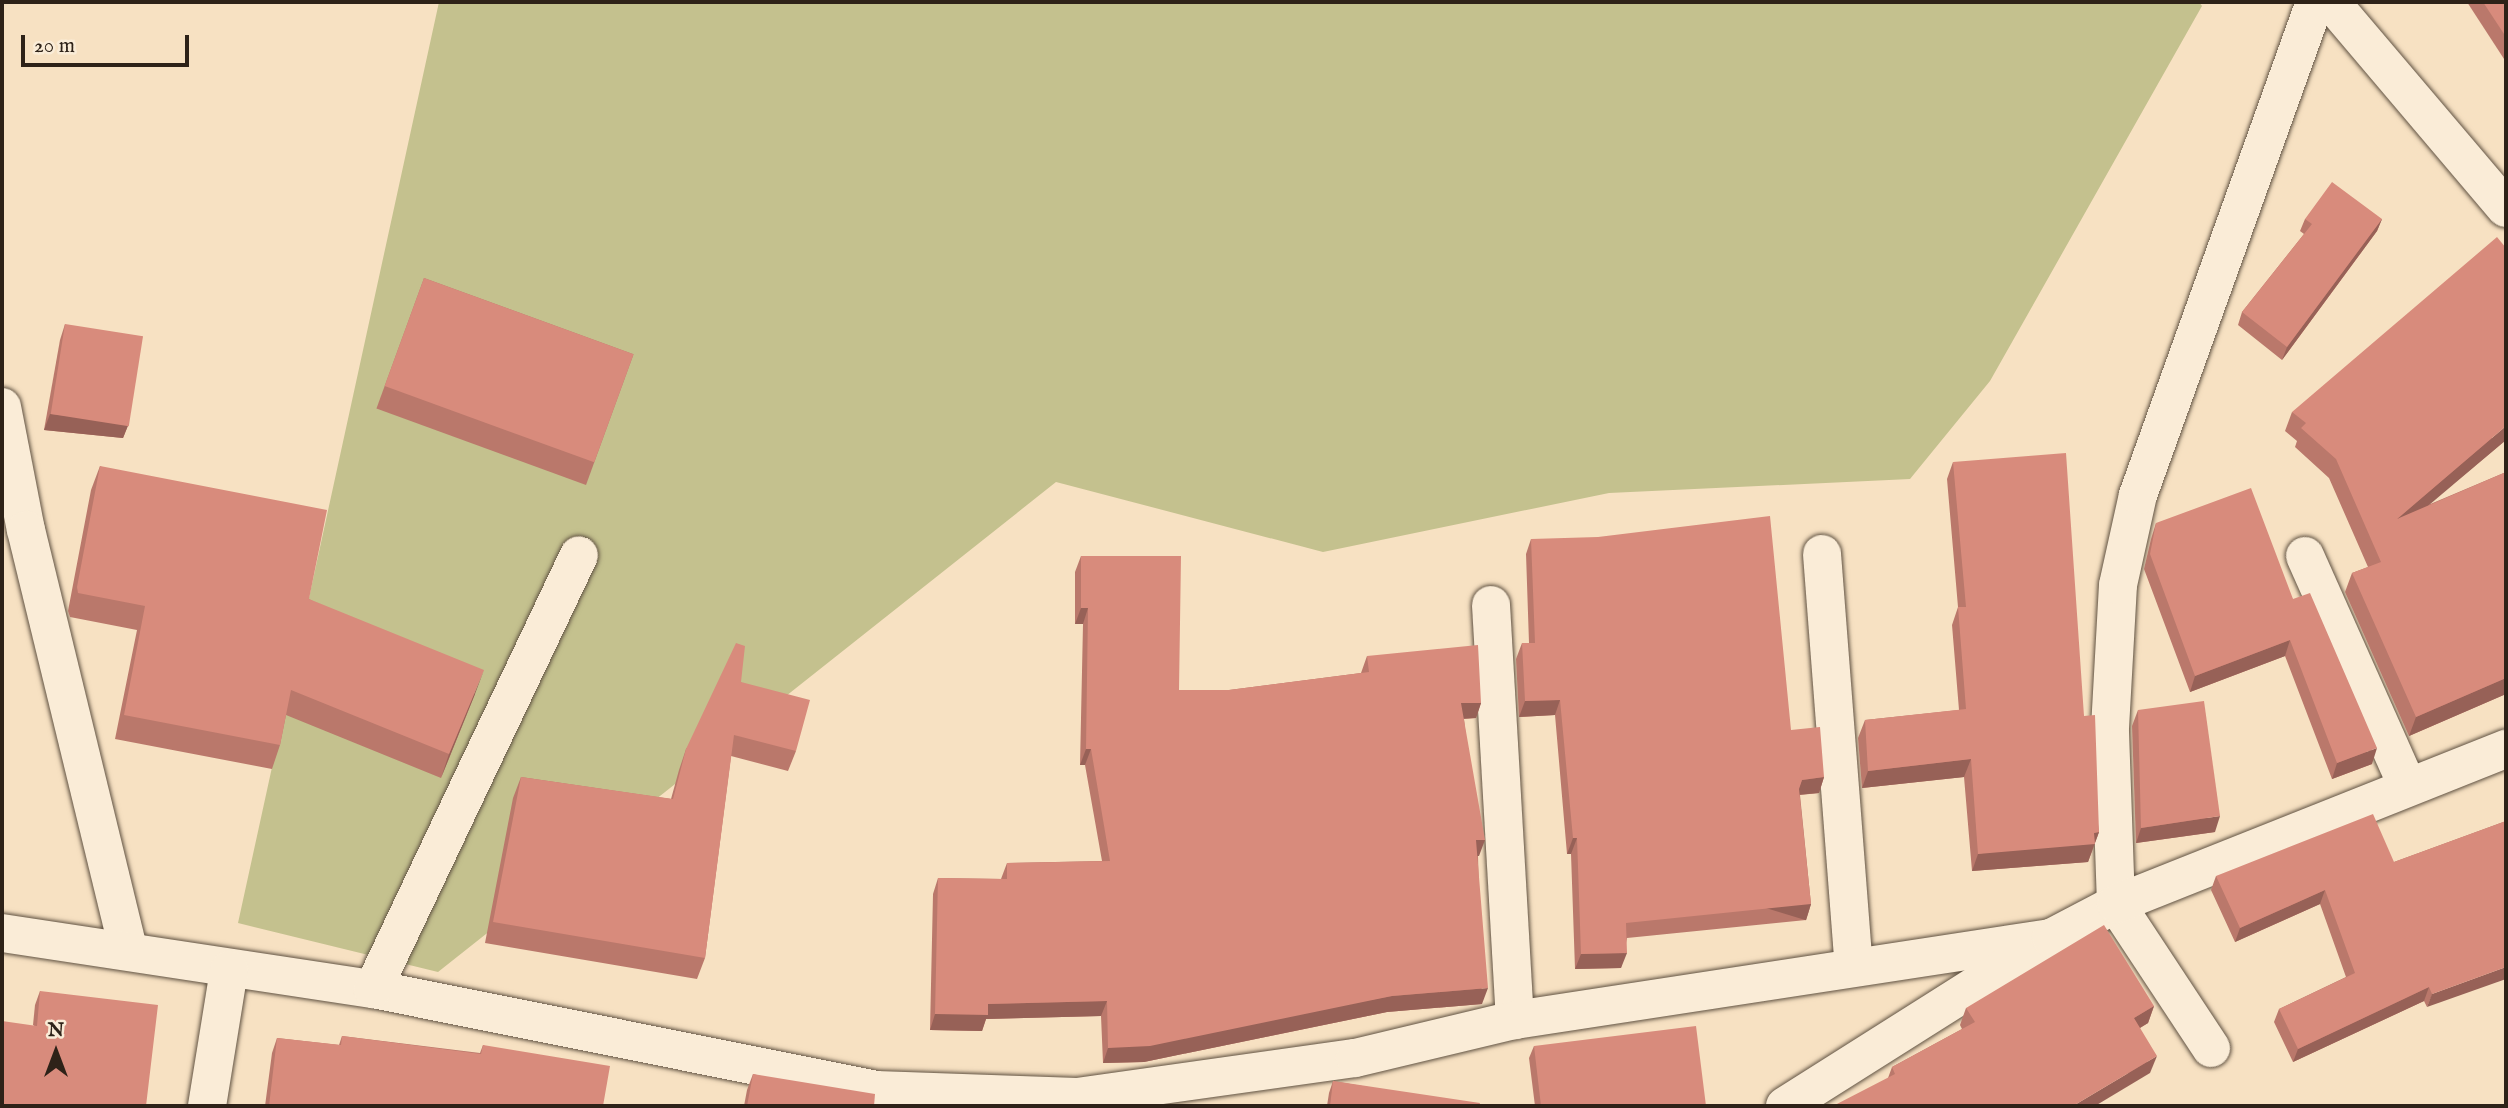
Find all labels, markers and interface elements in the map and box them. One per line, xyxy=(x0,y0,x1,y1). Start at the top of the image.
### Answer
scale bar xyxy=(24,21,192,65)
text: 20 m xyxy=(34,33,75,60)
north arrow xyxy=(21,1017,91,1087)
text: N xyxy=(48,1019,64,1043)

